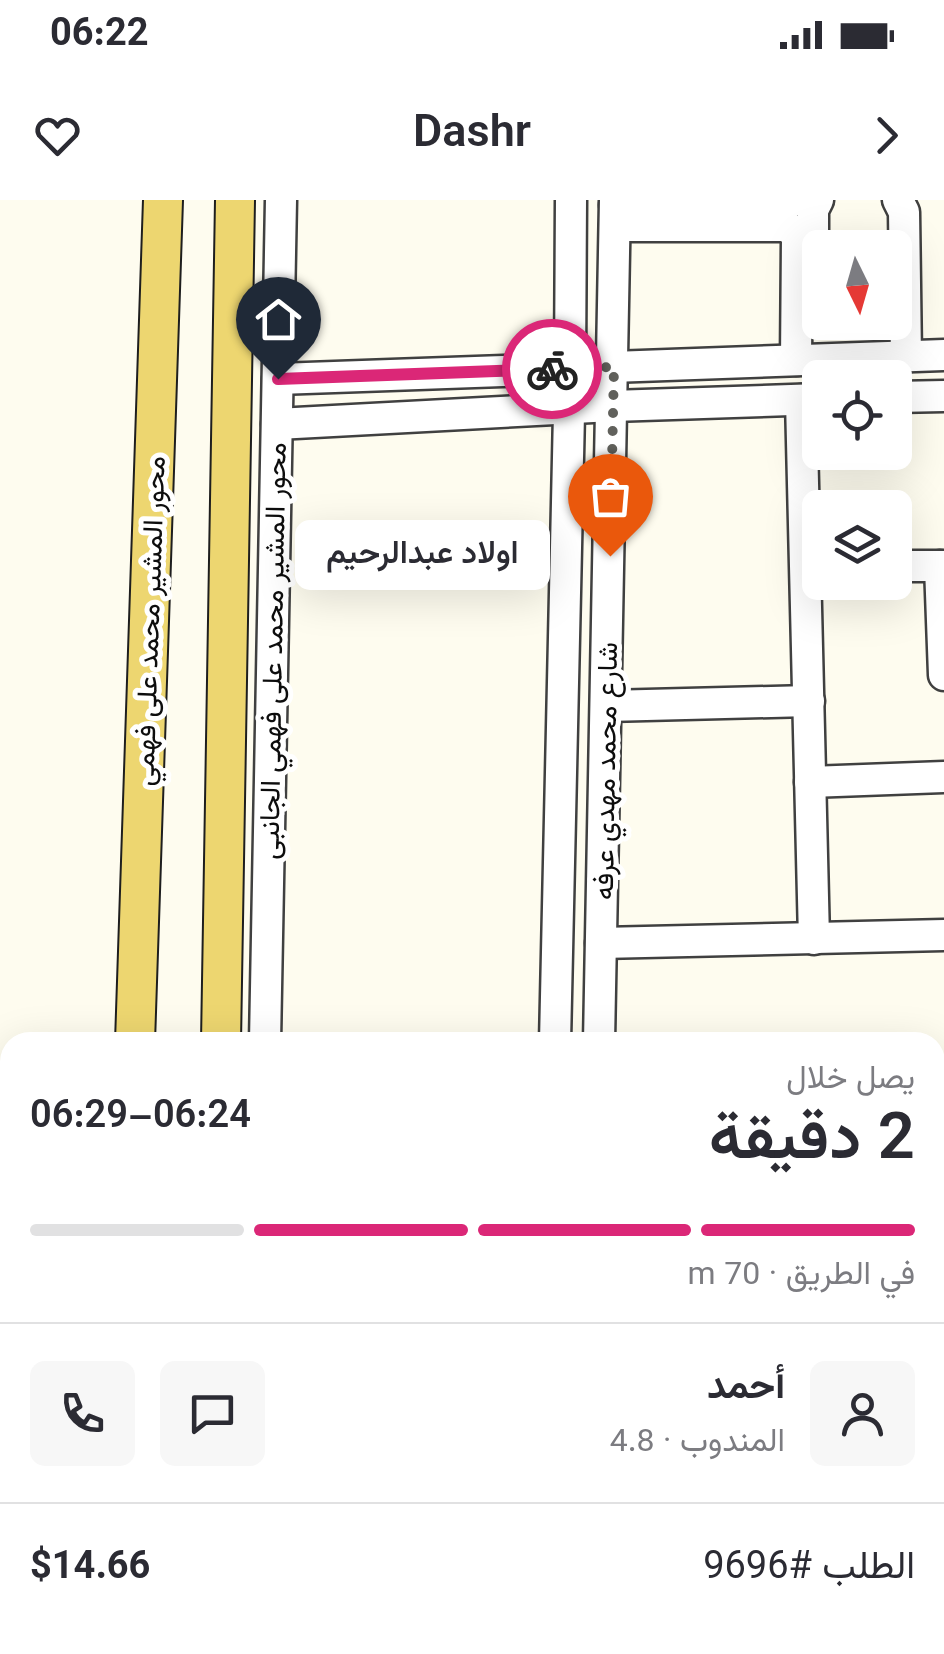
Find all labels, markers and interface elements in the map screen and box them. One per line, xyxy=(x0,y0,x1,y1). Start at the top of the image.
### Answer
text: 06:22 xyxy=(50,6,149,65)
text: Dashr xyxy=(413,100,531,170)
icon: heart xyxy=(30,108,85,163)
icon: forward xyxy=(859,108,914,163)
north arrow xyxy=(802,230,912,340)
map controls xyxy=(802,230,912,600)
pin xyxy=(236,277,321,380)
icon: home xyxy=(251,292,306,347)
courier xyxy=(502,319,602,419)
icon: bike xyxy=(525,342,580,397)
button: locate xyxy=(802,360,912,470)
street label: محور المشير محمد على فهمي الجانبى xyxy=(249,442,301,860)
pin xyxy=(568,454,653,557)
street label: محور المشير محمد على فهمي xyxy=(124,455,180,787)
icon: bag xyxy=(583,469,638,524)
button: layers xyxy=(802,490,912,600)
callout: اولاد عبدالرحيم xyxy=(295,521,550,591)
text: اولاد عبدالرحيم xyxy=(326,530,519,580)
street label: شارع محمد مهدي عرفه xyxy=(584,642,632,901)
text: يصل خلال xyxy=(786,1055,915,1105)
text: 06:24–06:29 xyxy=(30,1088,251,1147)
text: 2 دقيقة xyxy=(709,1091,915,1193)
text: في الطريق · 70 m xyxy=(688,1251,915,1301)
text: أحمد xyxy=(707,1359,785,1418)
button: phone xyxy=(30,1361,135,1466)
button: chat xyxy=(160,1361,265,1466)
button: person xyxy=(810,1361,915,1466)
text: المندوب · 4.8 xyxy=(610,1418,785,1468)
text: $14.66 xyxy=(30,1539,150,1598)
text: الطلب #9696 xyxy=(703,1539,915,1598)

